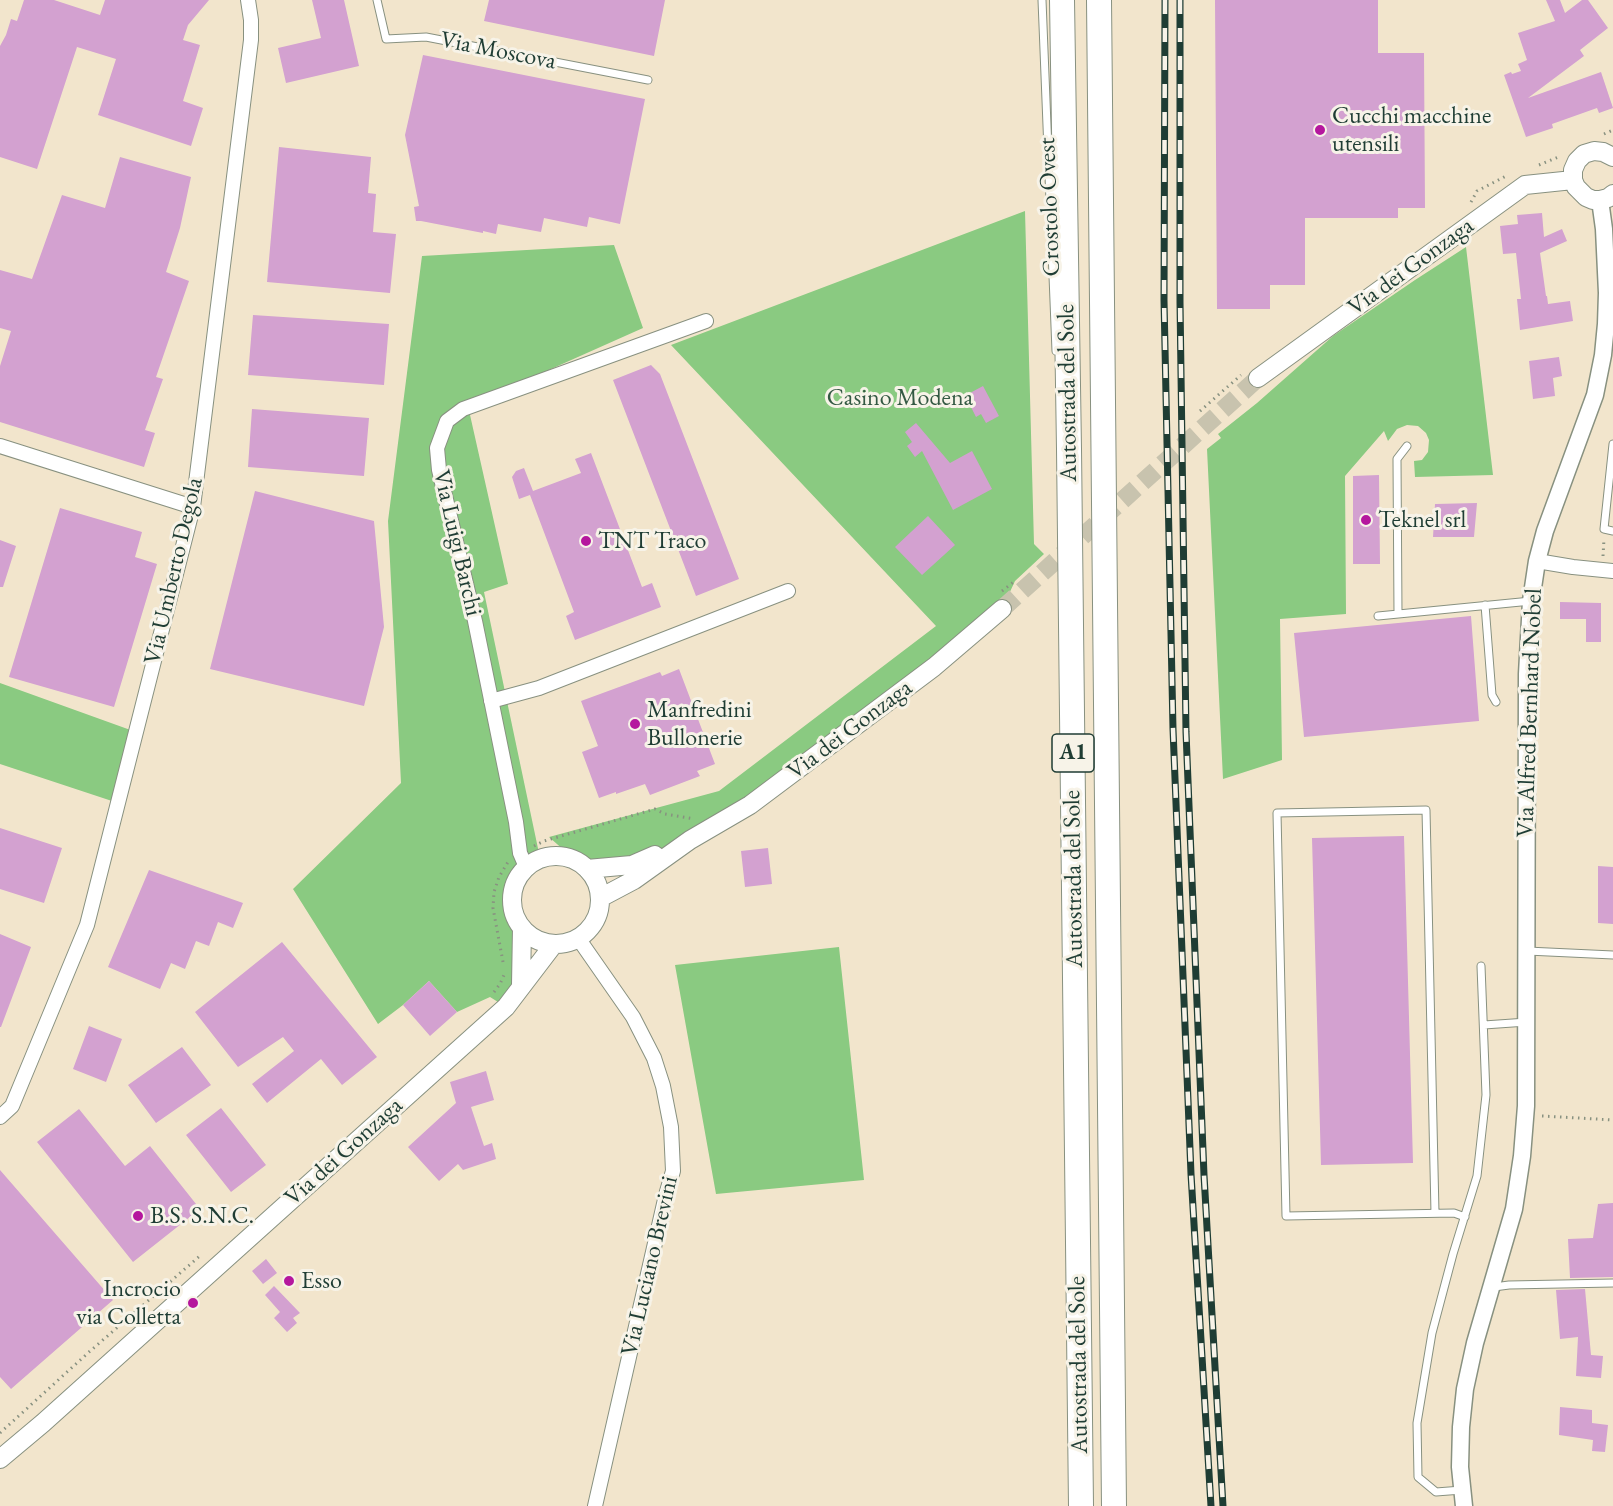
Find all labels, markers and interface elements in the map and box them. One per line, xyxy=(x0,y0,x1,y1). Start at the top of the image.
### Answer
street label: Via Moscova xyxy=(438,26,558,76)
place label: Cucchi macchine utensili xyxy=(1332,102,1491,158)
marker: Cucchi macchine utensili xyxy=(1313,123,1327,137)
street label: Crostolo Ovest xyxy=(1033,137,1067,277)
street label: Via dei Gonzaga xyxy=(1342,212,1480,322)
street label: Autostrada del Sole xyxy=(1052,304,1084,482)
park label: Casino Modena xyxy=(827,384,973,412)
street label: Via Luigi Barchi xyxy=(426,467,488,619)
street label: Via Umberto Degola xyxy=(138,475,210,667)
place label: Teknel srl xyxy=(1378,506,1466,534)
marker: Teknel srl xyxy=(1359,513,1373,527)
place label: TNT Traco xyxy=(598,527,706,555)
marker: TNT Traco xyxy=(579,534,593,548)
street label: Via Alfred Bernhard Nobel xyxy=(1511,588,1549,838)
street label: Via dei Gonzaga xyxy=(782,674,918,786)
place label: Manfredini Bullonerie xyxy=(647,696,752,752)
marker: Manfredini Bullonerie xyxy=(628,717,642,731)
road number: A1 xyxy=(1052,734,1094,772)
street label: Autostrada del Sole xyxy=(1058,790,1090,968)
street label: Via dei Gonzaga xyxy=(279,1092,409,1212)
street label: Via Luciano Brevini xyxy=(615,1173,685,1359)
place label: B.S. S.N.C. xyxy=(150,1202,254,1230)
marker: B.S. S.N.C. xyxy=(131,1209,145,1223)
place label: Esso xyxy=(301,1267,342,1295)
marker: Esso xyxy=(282,1274,296,1288)
place label: Incrocio via Colletta xyxy=(76,1275,181,1331)
street label: Autostrada del Sole xyxy=(1063,1276,1095,1454)
marker: Incrocio via Colletta xyxy=(186,1296,200,1310)

